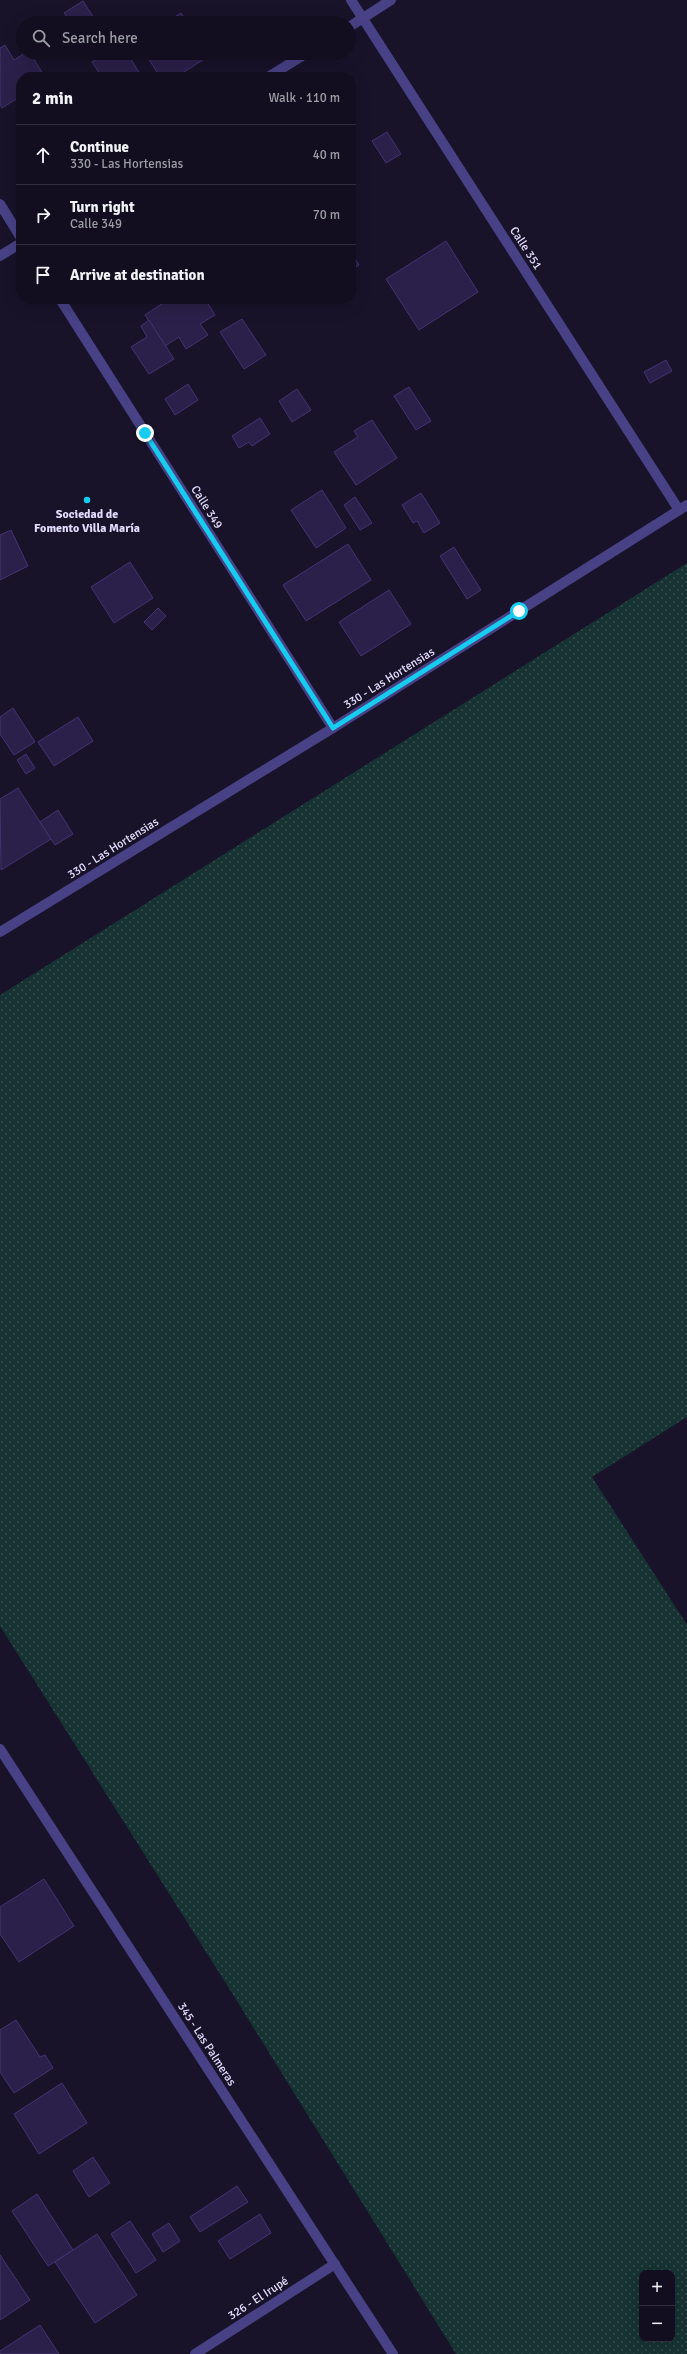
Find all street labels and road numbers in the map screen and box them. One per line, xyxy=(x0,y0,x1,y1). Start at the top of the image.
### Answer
street label: Calle 351 xyxy=(506,224,545,273)
street label: Calle 349 xyxy=(187,483,226,532)
street label: 330 - Las Hortensias xyxy=(341,644,438,712)
street label: 330 - Las Hortensias xyxy=(65,814,162,882)
street label: 345 - Las Palmeras xyxy=(174,2000,239,2089)
street label: 326 - El Irupé xyxy=(225,2273,291,2323)

